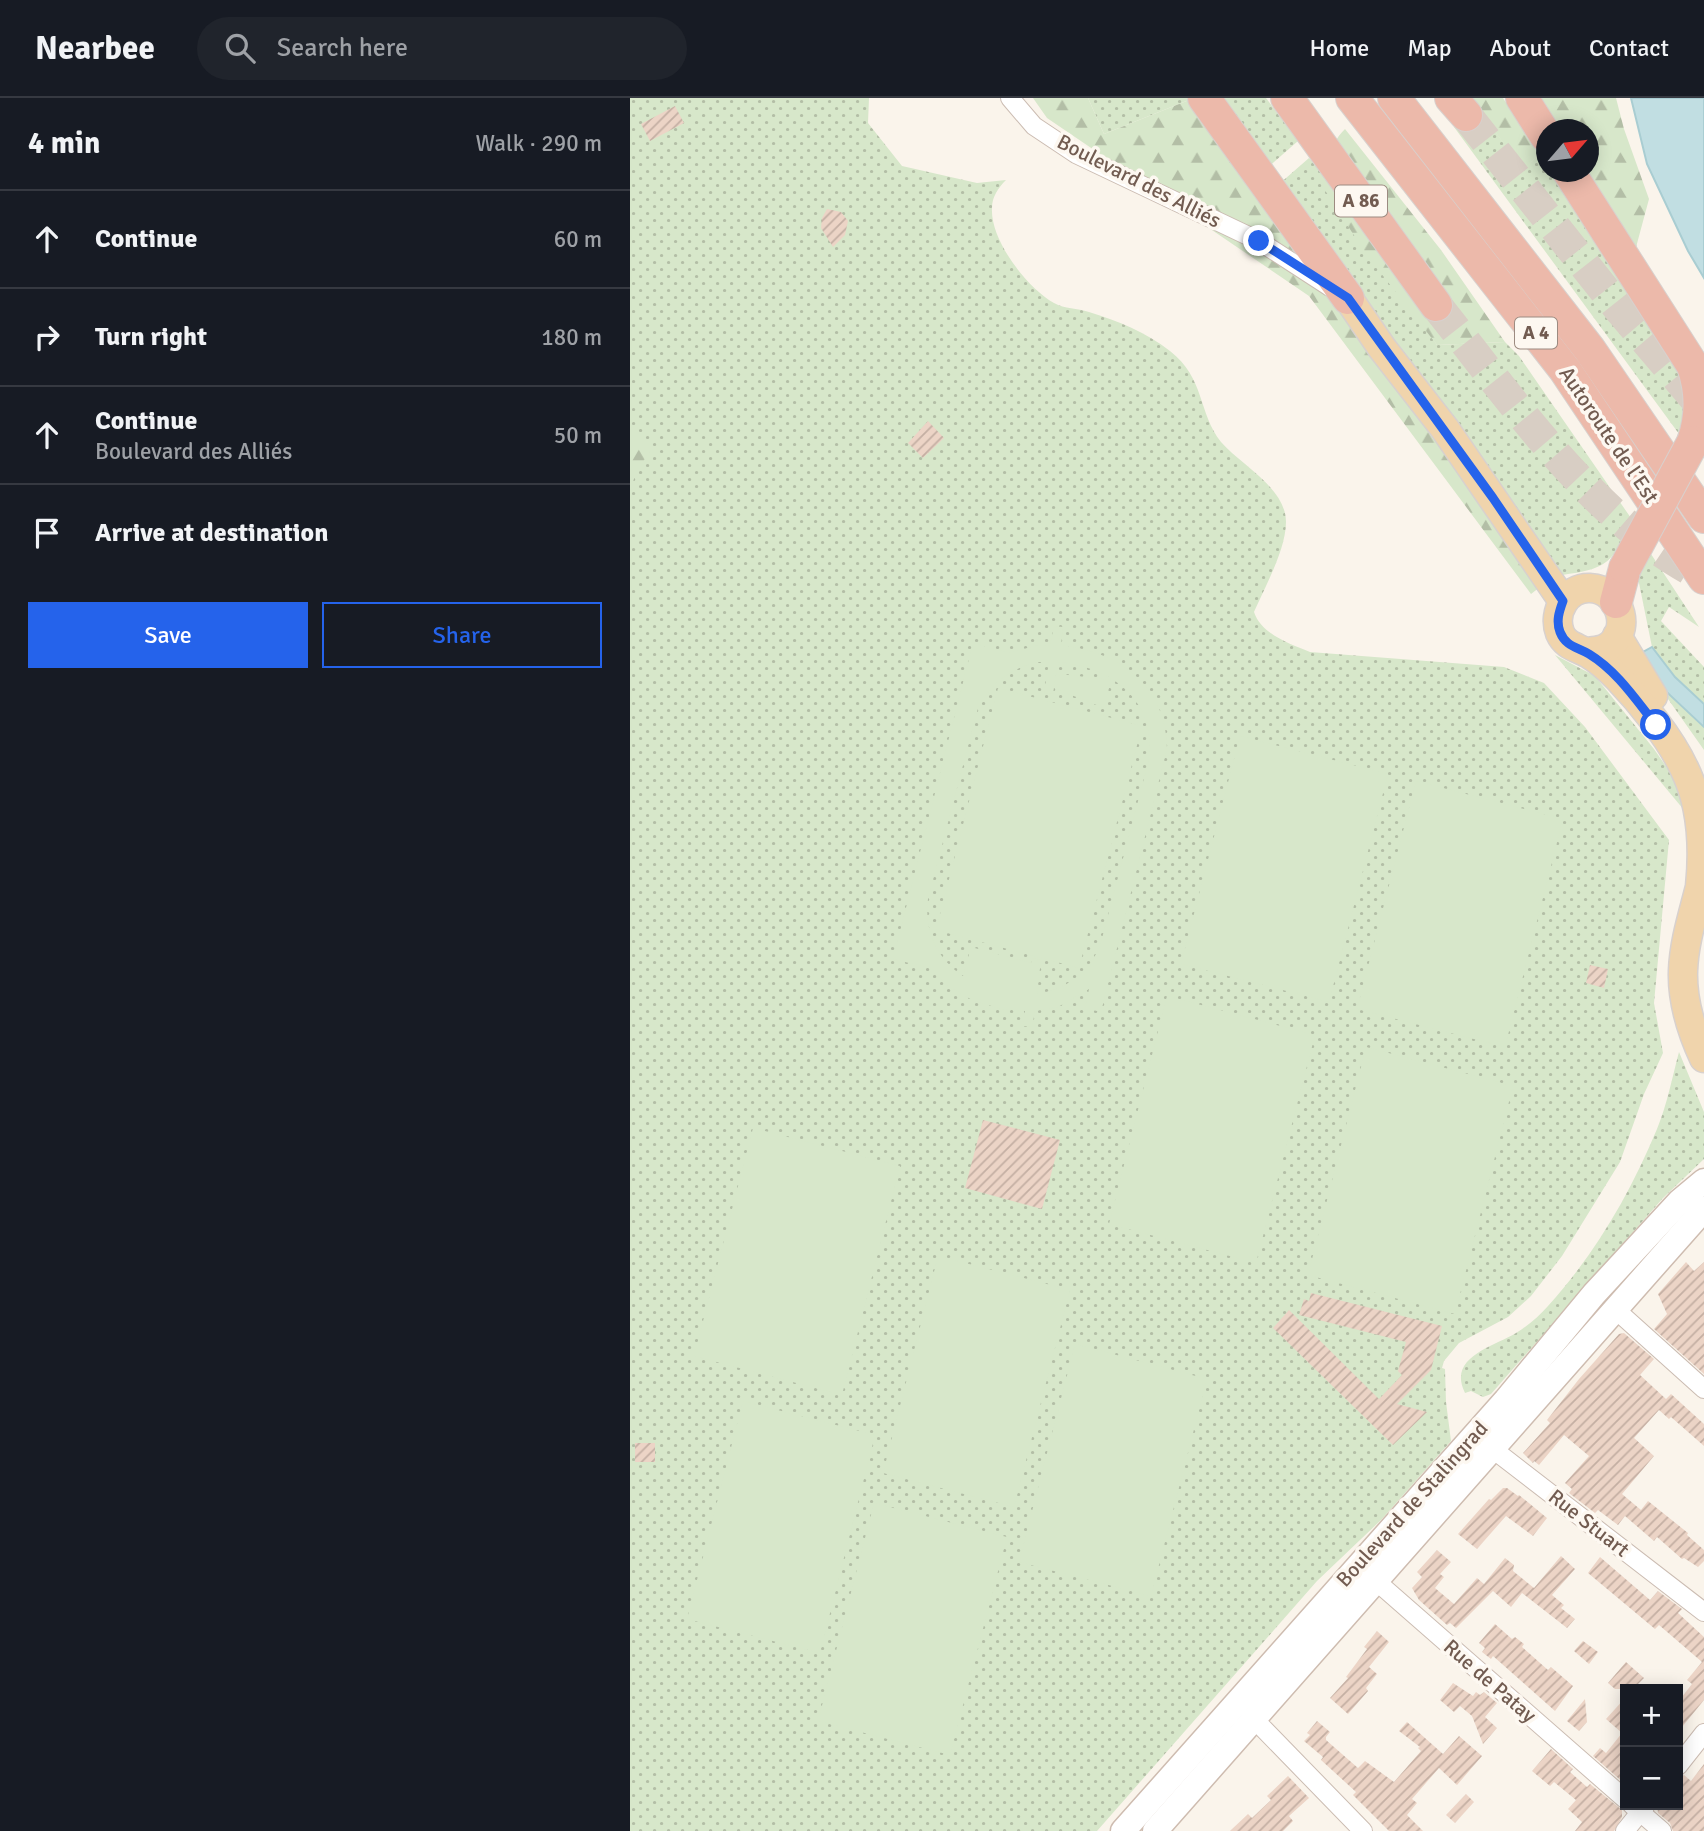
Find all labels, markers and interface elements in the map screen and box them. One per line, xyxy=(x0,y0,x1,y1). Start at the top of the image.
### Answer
search box xyxy=(197,17,687,80)
text: Nearbee xyxy=(35,28,155,69)
icon: search xyxy=(221,29,259,67)
text: Search here xyxy=(277,32,408,64)
text: Home xyxy=(1309,33,1369,63)
text: Map xyxy=(1407,33,1452,63)
text: About xyxy=(1490,33,1551,63)
text: Contact xyxy=(1589,33,1669,63)
north arrow xyxy=(1536,119,1599,182)
text: 4 min xyxy=(28,125,100,162)
street label: Boulevard des Alliés xyxy=(1053,128,1225,234)
text: Walk · 290 m xyxy=(476,129,602,158)
road number: A 86 xyxy=(1335,186,1387,216)
icon: ahead xyxy=(28,220,66,258)
text: Continue xyxy=(95,223,197,255)
text: 60 m xyxy=(554,225,602,254)
route end xyxy=(1243,225,1274,256)
road number: A 4 xyxy=(1515,317,1557,348)
icon: right xyxy=(28,318,66,356)
text: Turn right xyxy=(95,321,207,353)
text: 180 m xyxy=(541,323,602,352)
street label: Autoroute de l’Est xyxy=(1554,362,1664,508)
text: Continue xyxy=(95,405,197,437)
icon: ahead xyxy=(28,416,66,454)
text: 50 m xyxy=(554,421,602,450)
text: Boulevard des Alliés xyxy=(95,437,292,466)
icon: arrive xyxy=(28,514,66,552)
text: Arrive at destination xyxy=(95,517,328,549)
button: Save xyxy=(28,602,308,668)
button: Share xyxy=(322,602,602,668)
route start xyxy=(1640,709,1671,740)
street label: Boulevard de Stalingrad xyxy=(1331,1416,1493,1592)
street label: Rue Stuart xyxy=(1543,1483,1635,1563)
street label: Rue de Patay xyxy=(1438,1634,1542,1728)
map controls xyxy=(1620,1684,1683,1810)
button: + xyxy=(1620,1684,1683,1747)
button: − xyxy=(1620,1747,1683,1810)

